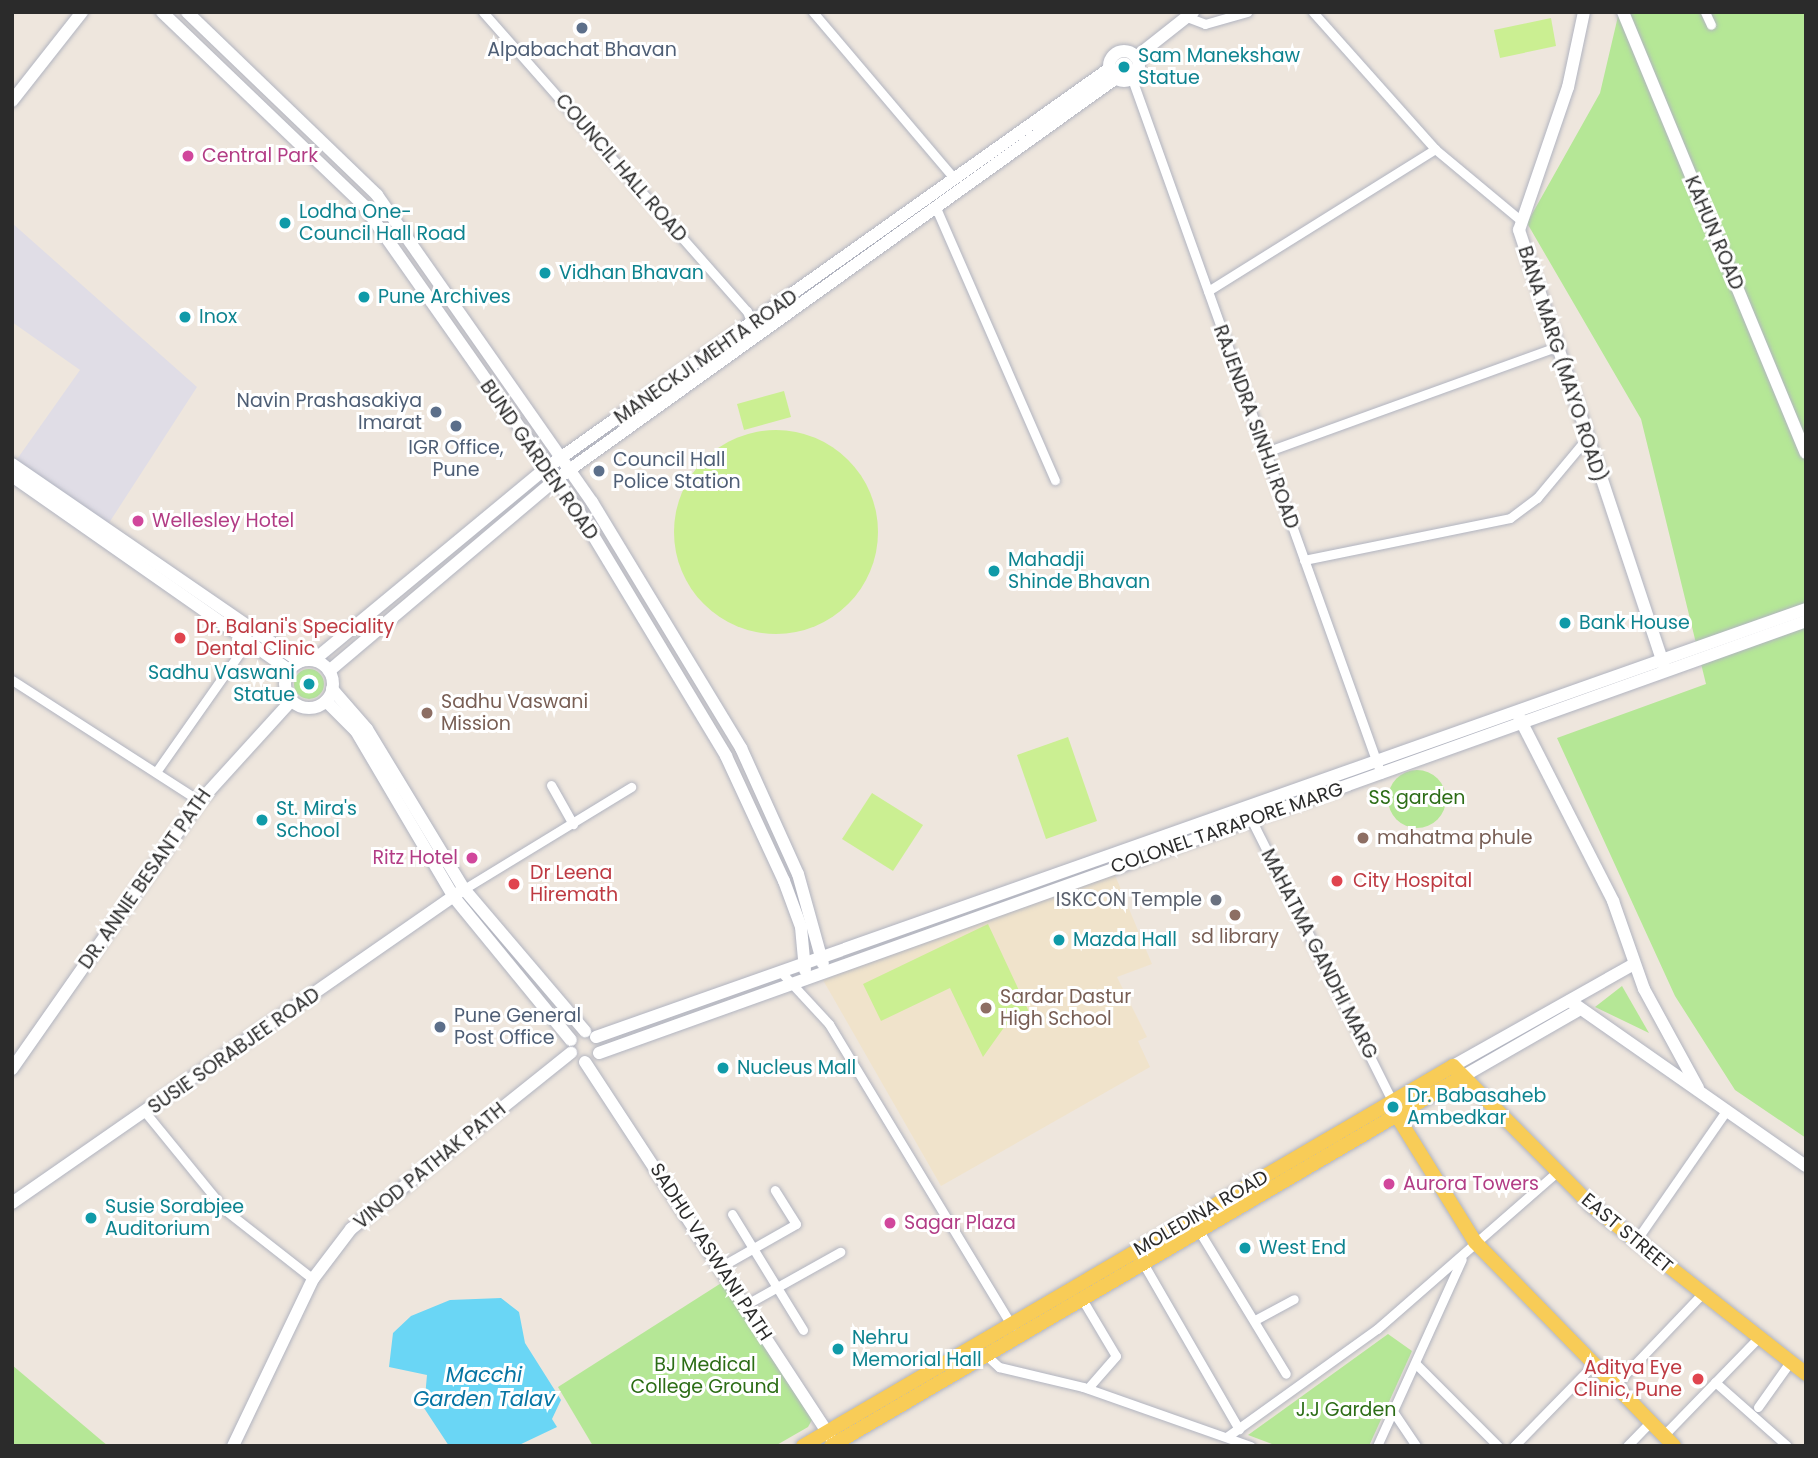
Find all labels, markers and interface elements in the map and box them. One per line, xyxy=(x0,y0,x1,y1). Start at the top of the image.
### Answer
marker: Alpabachat Bhavan xyxy=(574,20,590,36)
place label: Alpabachat Bhavan xyxy=(487,39,677,61)
place label: Sam Manekshaw Statue xyxy=(1138,45,1300,89)
marker: Sam Manekshaw Statue xyxy=(1116,59,1132,75)
street label: COUNCIL HALL ROAD xyxy=(551,89,691,247)
place label: Central Park xyxy=(202,145,318,167)
marker: Central Park xyxy=(180,148,196,164)
street label: KAHUN ROAD xyxy=(1680,173,1748,293)
place label: Lodha One- Council Hall Road xyxy=(299,201,466,245)
marker: Lodha One- Council Hall Road xyxy=(277,215,293,231)
street label: BANA MARG (MAYO ROAD) xyxy=(1513,243,1611,485)
place label: Vidhan Bhavan xyxy=(559,262,704,284)
marker: Vidhan Bhavan xyxy=(537,265,553,281)
street label: MANECKJI MEHTA ROAD xyxy=(610,285,802,429)
place label: Pune Archives xyxy=(378,286,511,308)
marker: Pune Archives xyxy=(356,289,372,305)
place label: Inox xyxy=(199,306,237,328)
marker: Inox xyxy=(177,309,193,325)
street label: RAJENDRA SINHJI ROAD xyxy=(1208,322,1304,532)
street label: BUND GARDEN ROAD xyxy=(475,376,603,544)
place label: Navin Prashasakiya Imarat xyxy=(237,390,422,434)
marker: Navin Prashasakiya Imarat xyxy=(428,404,444,420)
marker: IGR Office, Pune xyxy=(448,418,464,434)
place label: IGR Office, Pune xyxy=(408,437,504,481)
place label: Council Hall Police Station xyxy=(613,449,741,493)
marker: Council Hall Police Station xyxy=(591,463,607,479)
place label: Wellesley Hotel xyxy=(152,510,294,532)
marker: Wellesley Hotel xyxy=(130,513,146,529)
place label: Mahadji Shinde Bhavan xyxy=(1008,549,1150,593)
marker: Mahadji Shinde Bhavan xyxy=(986,563,1002,579)
place label: Bank House xyxy=(1579,612,1690,634)
marker: Bank House xyxy=(1557,615,1573,631)
place label: Dr. Balani's Speciality Dental Clinic xyxy=(196,616,394,660)
marker: Dr. Balani's Speciality Dental Clinic xyxy=(170,628,190,648)
place label: Sadhu Vaswani Statue xyxy=(148,662,295,706)
marker: Sadhu Vaswani Statue xyxy=(301,676,317,692)
place label: Sadhu Vaswani Mission xyxy=(441,691,588,735)
marker: Sadhu Vaswani Mission xyxy=(419,705,435,721)
street label: COLONEL TARAPORE MARG xyxy=(1108,777,1346,879)
street label: DR. ANNIE BESANT PATH xyxy=(74,785,216,973)
park label: SS garden xyxy=(1369,787,1465,809)
place label: St. Mira's School xyxy=(276,798,357,842)
marker: St. Mira's School xyxy=(254,812,270,828)
place label: mahatma phule xyxy=(1377,827,1532,849)
marker: mahatma phule xyxy=(1355,830,1371,846)
street label: MAHATMA GANDHI MARG xyxy=(1256,845,1382,1063)
place label: Ritz Hotel xyxy=(372,847,458,869)
marker: Ritz Hotel xyxy=(464,850,480,866)
place label: Dr Leena Hiremath xyxy=(530,862,618,906)
place label: City Hospital xyxy=(1353,870,1472,892)
marker: City Hospital xyxy=(1327,871,1347,891)
marker: Dr Leena Hiremath xyxy=(504,874,524,894)
place label: ISKCON Temple xyxy=(1056,889,1202,911)
marker: ISKCON Temple xyxy=(1208,892,1224,908)
marker: sd library xyxy=(1227,907,1243,923)
place label: sd library xyxy=(1191,926,1279,948)
place label: Mazda Hall xyxy=(1073,929,1177,951)
marker: Mazda Hall xyxy=(1051,932,1067,948)
street label: SUSIE SORABJEE ROAD xyxy=(144,983,324,1119)
place label: Sardar Dastur High School xyxy=(1000,986,1131,1030)
marker: Sardar Dastur High School xyxy=(978,1000,994,1016)
place label: Pune General Post Office xyxy=(454,1005,581,1049)
marker: Pune General Post Office xyxy=(432,1019,448,1035)
place label: Nucleus Mall xyxy=(737,1057,856,1079)
marker: Nucleus Mall xyxy=(715,1060,731,1076)
place label: Dr. Babasaheb Ambedkar xyxy=(1407,1085,1546,1129)
street label: VINOD PATHAK PATH xyxy=(350,1098,510,1234)
marker: Dr. Babasaheb Ambedkar xyxy=(1385,1099,1401,1115)
street label: SADHU VASWANI PATH xyxy=(645,1159,777,1345)
street label: MOLEDINA ROAD xyxy=(1130,1165,1272,1261)
place label: Aurora Towers xyxy=(1403,1173,1539,1195)
marker: Aurora Towers xyxy=(1381,1176,1397,1192)
street label: EAST STREET xyxy=(1577,1188,1677,1278)
place label: Susie Sorabjee Auditorium xyxy=(105,1196,244,1240)
marker: Susie Sorabjee Auditorium xyxy=(83,1210,99,1226)
place label: Sagar Plaza xyxy=(904,1212,1016,1234)
marker: Sagar Plaza xyxy=(882,1215,898,1231)
place label: West End xyxy=(1259,1237,1346,1259)
marker: West End xyxy=(1237,1240,1253,1256)
place label: Nehru Memorial Hall xyxy=(852,1327,982,1371)
marker: Nehru Memorial Hall xyxy=(830,1341,846,1357)
park label: BJ Medical College Ground xyxy=(631,1354,779,1398)
place label: Aditya Eye Clinic, Pune xyxy=(1574,1357,1682,1401)
water label: Macchi Garden Talav xyxy=(413,1362,555,1412)
marker: Aditya Eye Clinic, Pune xyxy=(1688,1369,1708,1389)
park label: J.J Garden xyxy=(1296,1399,1396,1421)

